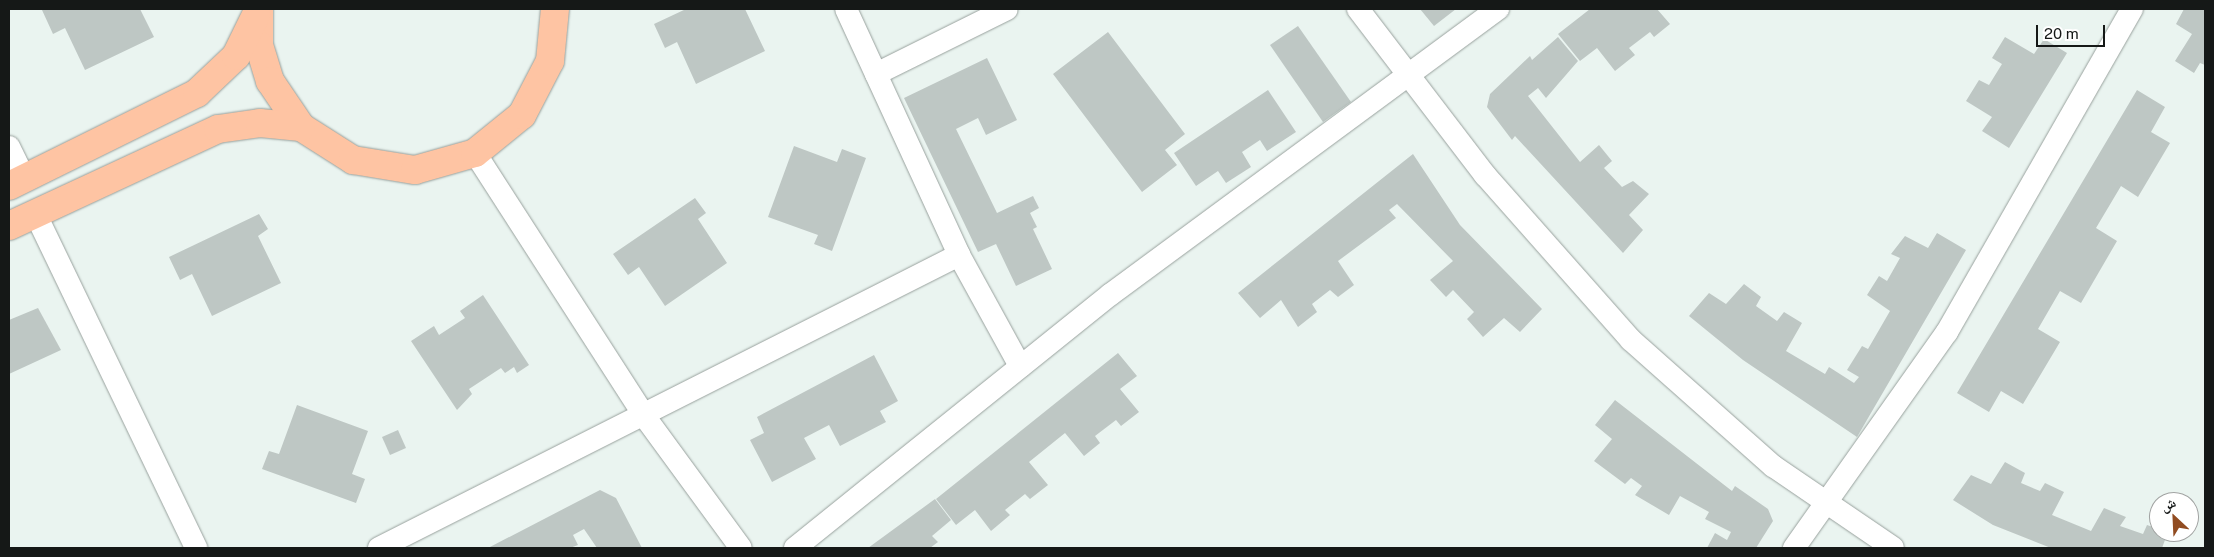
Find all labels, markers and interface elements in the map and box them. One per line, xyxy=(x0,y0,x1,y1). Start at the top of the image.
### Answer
scale bar xyxy=(2039,15,2108,47)
text: 20 m xyxy=(2044,25,2079,42)
north arrow xyxy=(2149,492,2199,542)
text: ش xyxy=(2158,494,2178,515)

